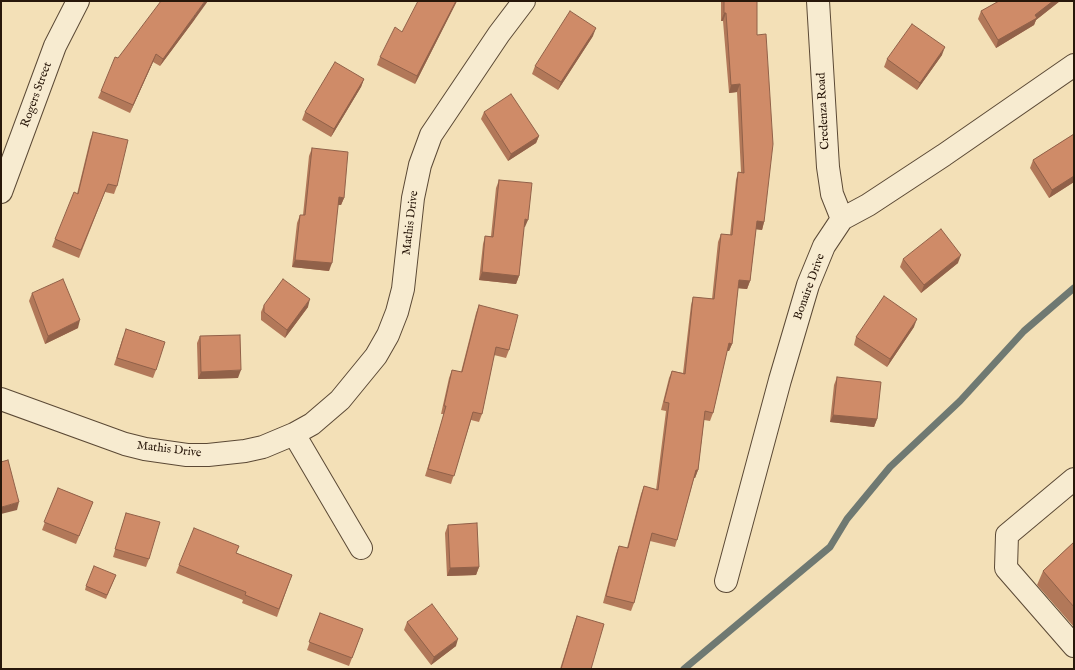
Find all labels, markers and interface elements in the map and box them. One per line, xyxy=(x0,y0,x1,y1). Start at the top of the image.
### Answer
street label: Rogers Street xyxy=(19,60,55,130)
street label: Credenza Road xyxy=(815,72,833,150)
street label: Mathis Drive xyxy=(400,190,422,256)
street label: Bonaire Drive xyxy=(791,252,829,322)
street label: Mathis Drive xyxy=(136,439,202,461)

